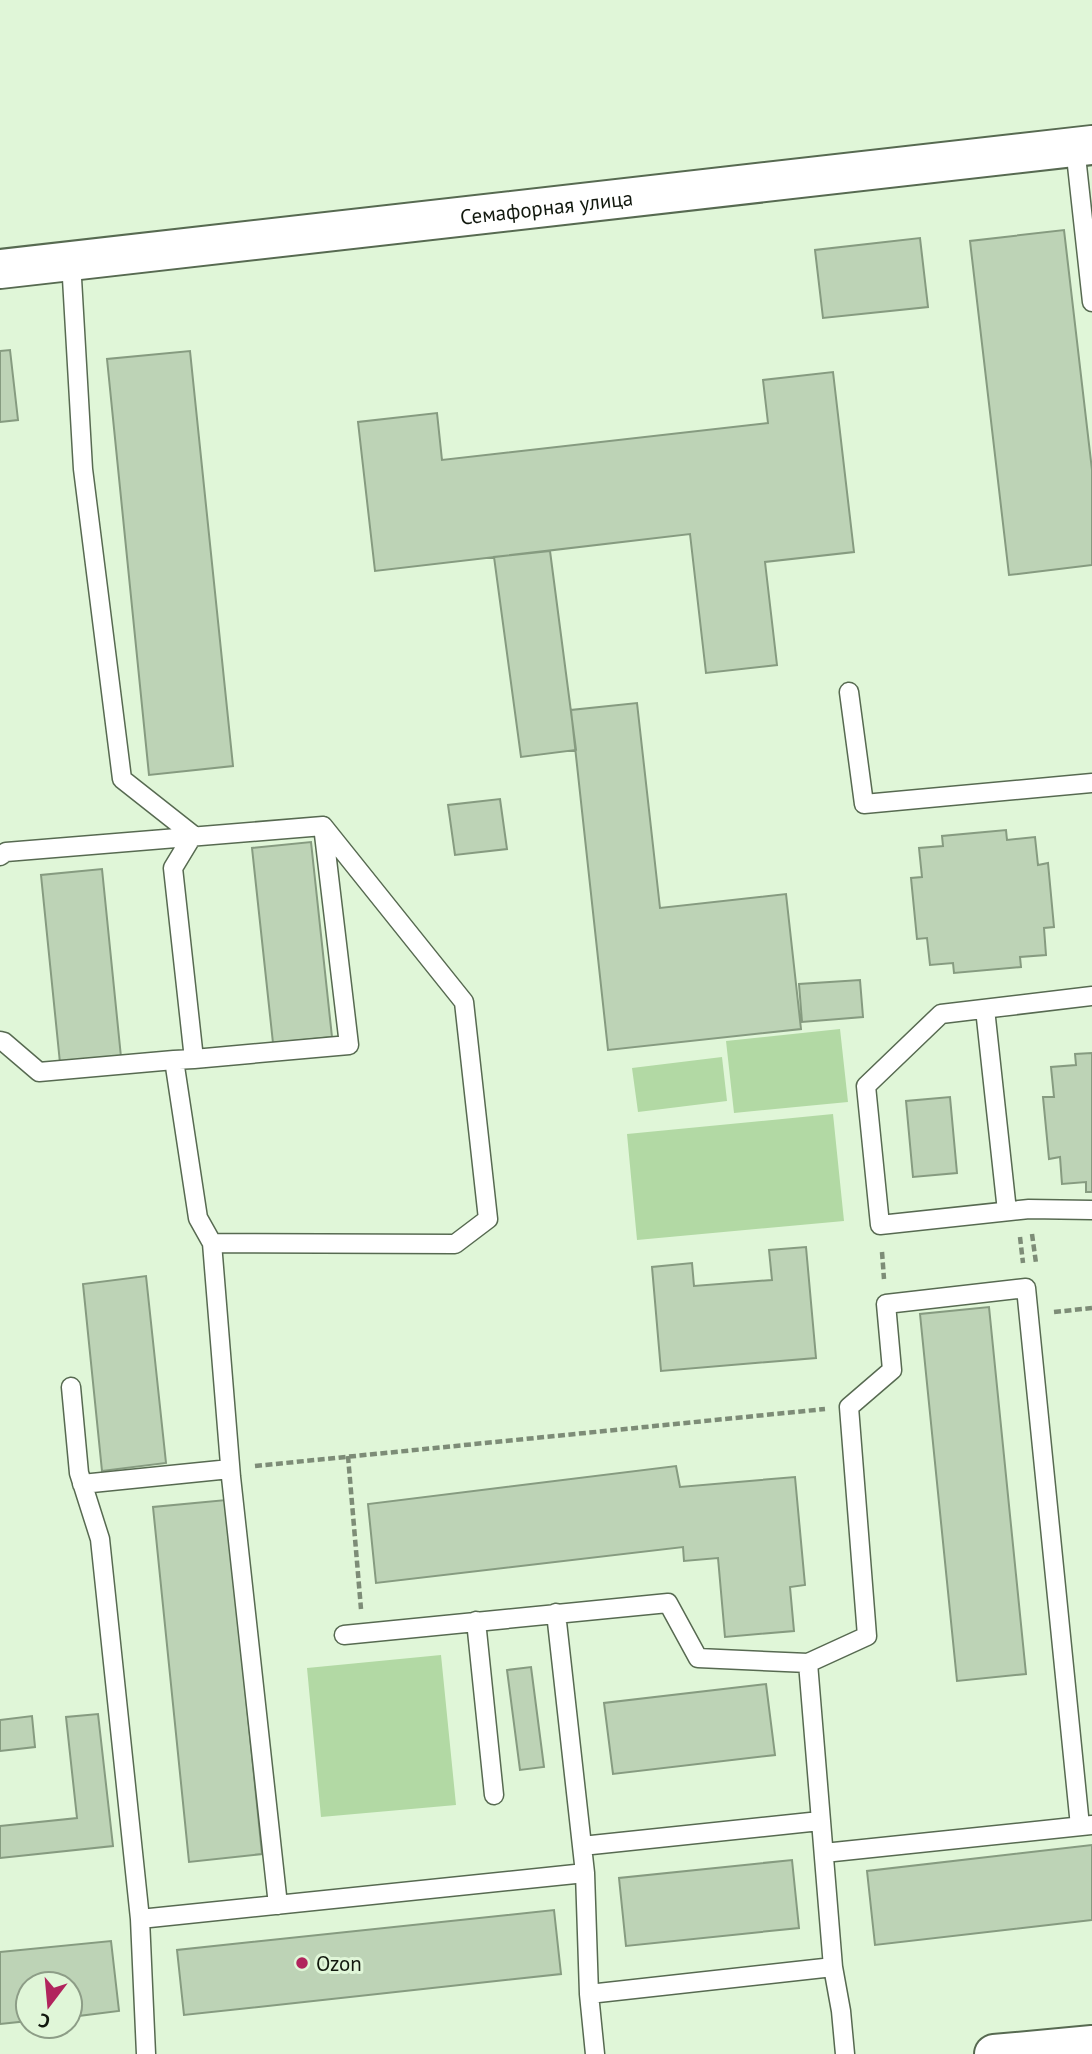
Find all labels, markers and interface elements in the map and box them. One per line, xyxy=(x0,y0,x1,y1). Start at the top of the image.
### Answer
street label: Семафорная улица xyxy=(459,184,634,230)
place label: Ozon xyxy=(316,1950,362,1977)
marker: Ozon xyxy=(294,1955,310,1971)
north arrow xyxy=(14,1970,84,2040)
text: С xyxy=(36,2008,53,2034)

